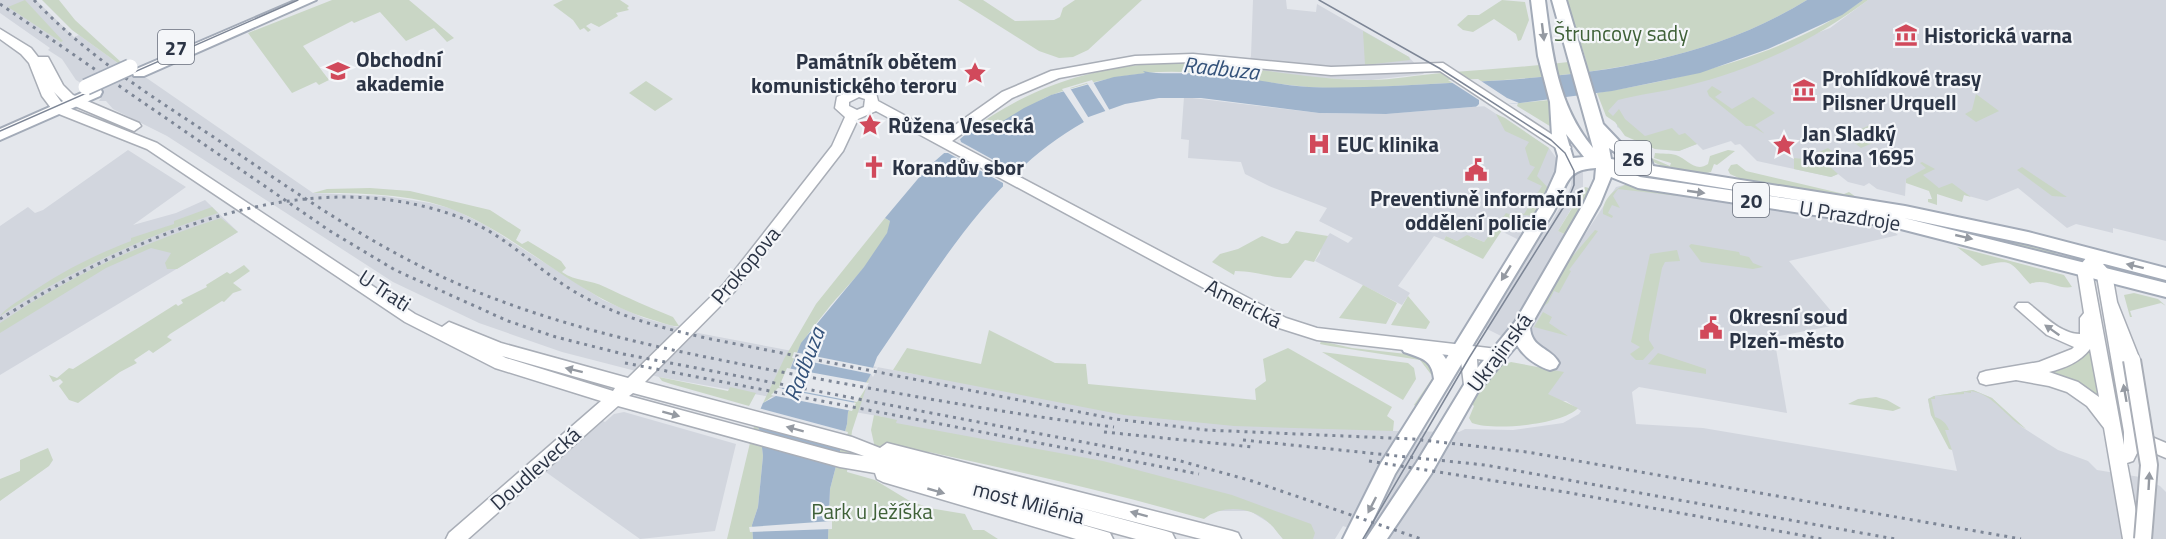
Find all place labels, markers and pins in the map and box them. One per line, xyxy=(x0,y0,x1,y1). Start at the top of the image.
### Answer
place label: Historická varna xyxy=(1924,19,2073,51)
museum icon: Historická varna xyxy=(1893,22,1919,48)
place label: Obchodní akademie xyxy=(356,43,444,99)
place label: Památník obětem komunistického teroru xyxy=(751,45,957,101)
school or university icon: Obchodní akademie xyxy=(325,58,351,84)
place icon: Památník obětem komunistického teroru xyxy=(962,60,988,86)
place label: Prohlídkové trasy Pilsner Urquell xyxy=(1822,62,1982,118)
museum icon: Prohlídkové trasy Pilsner Urquell xyxy=(1791,77,1817,103)
place label: Růžena Vesecká xyxy=(888,109,1034,141)
place icon: Růžena Vesecká xyxy=(857,112,883,138)
place label: Jan Sladký Kozina 1695 xyxy=(1802,117,1914,173)
place label: EUC klinika xyxy=(1337,128,1439,160)
hospital icon: EUC klinika xyxy=(1306,131,1332,157)
place icon: Jan Sladký Kozina 1695 xyxy=(1771,132,1797,158)
place label: Korandův sbor xyxy=(892,151,1024,183)
church icon: Korandův sbor xyxy=(861,154,887,180)
public building icon: Preventivně informační oddělení policie xyxy=(1463,157,1489,183)
place label: Preventivně informační oddělení policie xyxy=(1370,182,1584,238)
place label: Okresní soud Plzeň-město xyxy=(1729,300,1848,356)
public building icon: Okresní soud Plzeň-město xyxy=(1698,315,1724,341)

